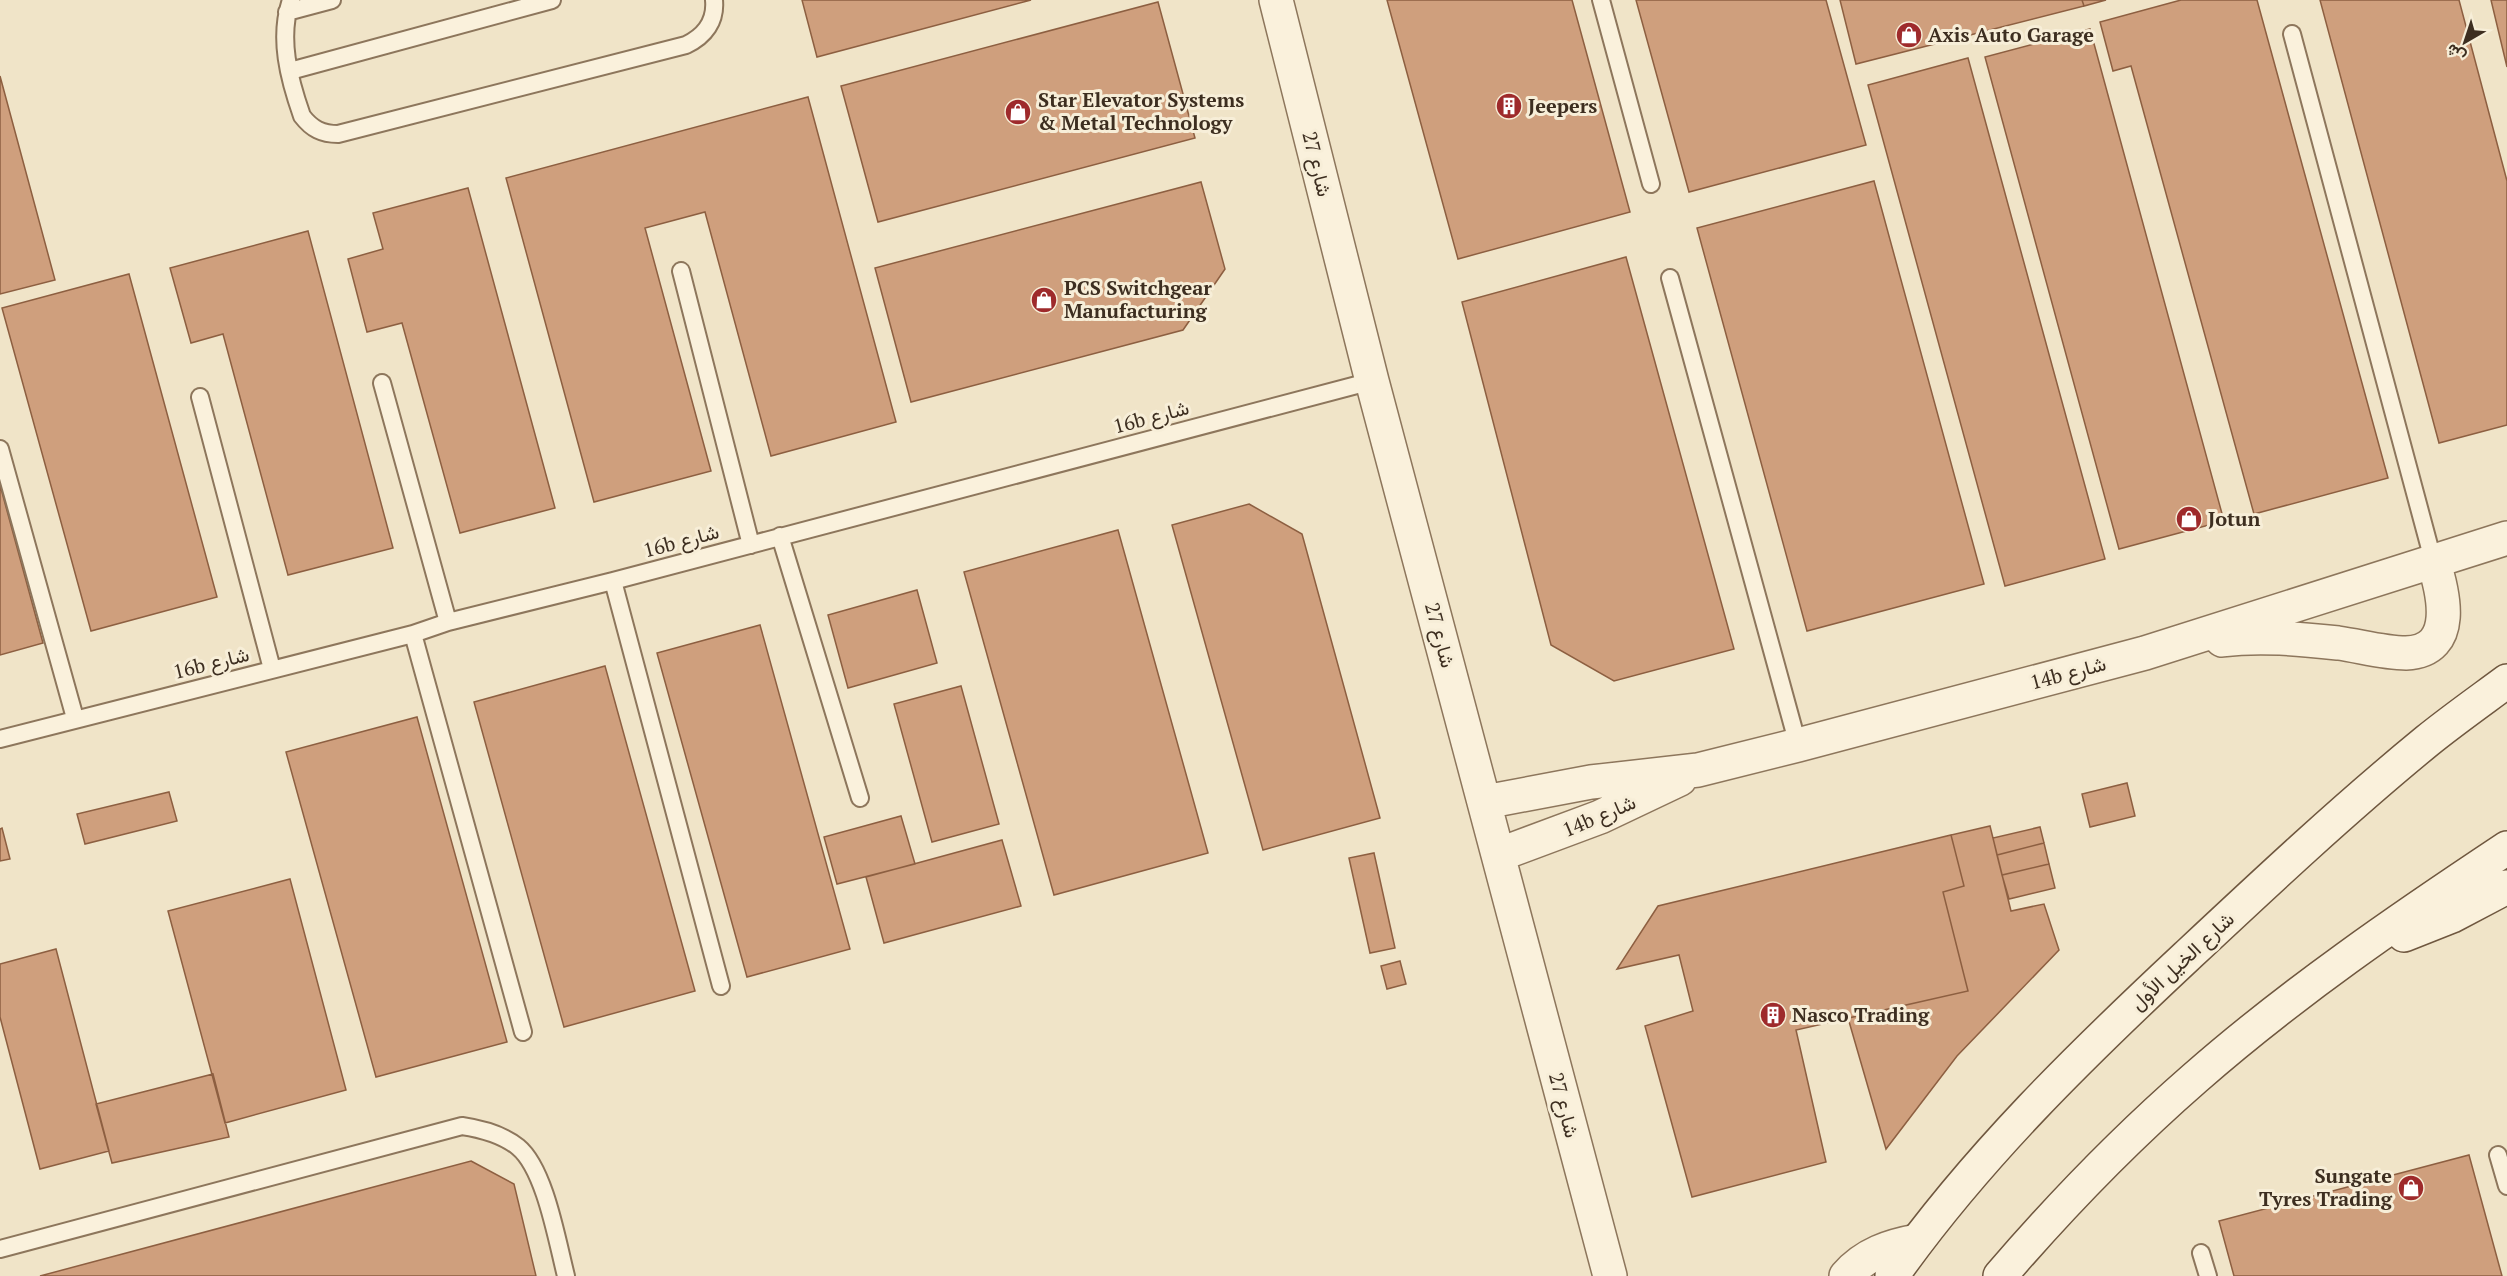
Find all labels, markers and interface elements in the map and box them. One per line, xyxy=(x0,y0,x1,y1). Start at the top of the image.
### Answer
north arrow xyxy=(2435,12,2495,72)
shop icon: Axis Auto Garage xyxy=(1894,20,1924,50)
place label: Axis Auto Garage xyxy=(1928,21,2094,48)
text: ش xyxy=(2441,39,2470,68)
place label: Star Elevator Systems & Metal Technology xyxy=(1038,86,1244,136)
building icon: Jeepers xyxy=(1494,91,1524,121)
place label: Jeepers xyxy=(1528,92,1597,119)
shop icon: Star Elevator Systems & Metal Technology xyxy=(1003,97,1033,127)
street label: شارع 27 xyxy=(1295,128,1339,200)
place label: PCS Switchgear Manufacturing xyxy=(1064,274,1212,324)
shop icon: PCS Switchgear Manufacturing xyxy=(1029,285,1059,315)
street label: 16b شارع xyxy=(1110,393,1192,441)
shop icon: Jotun xyxy=(2174,504,2204,534)
place label: Jotun xyxy=(2208,505,2260,532)
street label: 16b شارع xyxy=(640,517,722,565)
street label: شارع 27 xyxy=(1418,599,1462,671)
street label: 16b شارع xyxy=(170,640,252,686)
street label: 14b شارع xyxy=(2027,649,2109,697)
street label: 14b شارع xyxy=(1558,788,1640,844)
street label: شارع الخيل الأول xyxy=(2124,905,2240,1017)
building icon: Nasco Trading xyxy=(1758,1000,1788,1030)
place label: Nasco Trading xyxy=(1792,1001,1930,1028)
street label: شارع 27 xyxy=(1542,1069,1586,1141)
place label: Sungate Tyres Trading xyxy=(2259,1162,2393,1212)
shop icon: Sungate Tyres Trading xyxy=(2396,1173,2426,1203)

